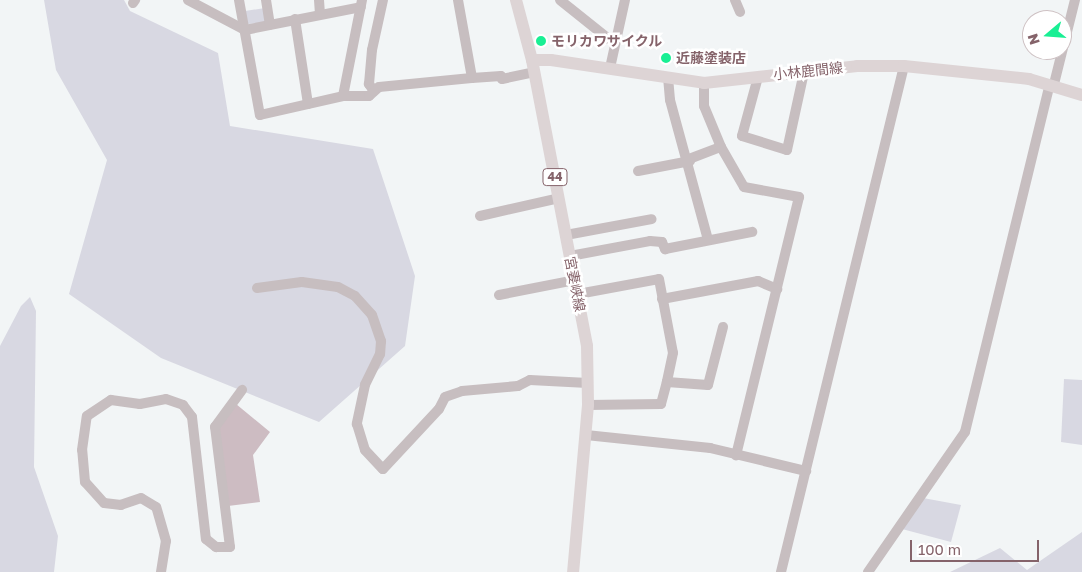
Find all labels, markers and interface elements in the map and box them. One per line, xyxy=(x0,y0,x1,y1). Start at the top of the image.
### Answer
north arrow xyxy=(1022,10,1072,60)
text: N xyxy=(1023,32,1043,47)
place label: モリカワサイクル xyxy=(551,33,663,49)
marker: モリカワサイクル xyxy=(535,35,547,47)
place label: 近藤塗装店 xyxy=(676,50,746,66)
marker: 近藤塗装店 xyxy=(660,52,672,64)
street label: 小林鹿間線 xyxy=(772,59,844,83)
road number: 44 xyxy=(542,168,568,186)
street label: 宮妻峡線 xyxy=(561,255,589,313)
scale bar xyxy=(912,530,1041,562)
text: 100 m xyxy=(918,540,961,558)

